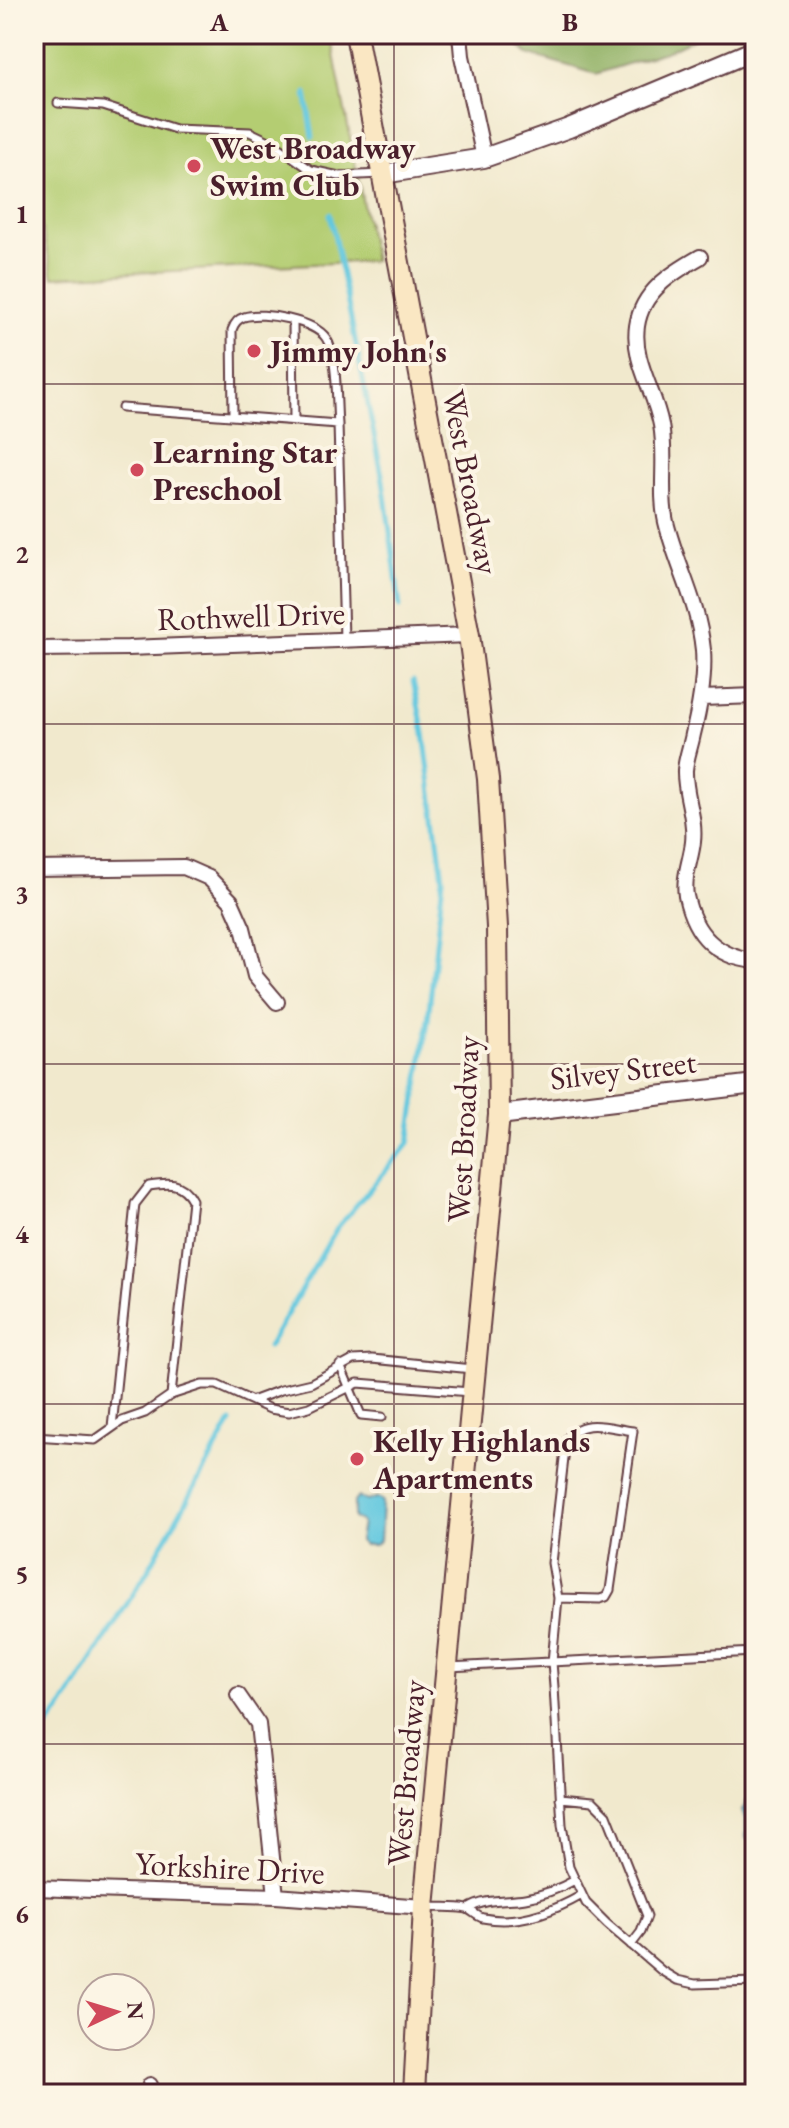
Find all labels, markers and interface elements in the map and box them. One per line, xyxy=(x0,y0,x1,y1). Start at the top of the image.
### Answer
text: A xyxy=(209,5,229,39)
text: B xyxy=(562,5,578,39)
place label: West Broadway Swim Club xyxy=(210,127,416,206)
marker: West Broadway Swim Club xyxy=(185,157,203,175)
text: 1 xyxy=(15,197,29,231)
place label: Jimmy John's xyxy=(267,330,447,372)
marker: Jimmy John's xyxy=(245,342,263,360)
street label: West Broadway xyxy=(433,386,510,579)
place label: Learning Star Preschool xyxy=(153,431,338,510)
marker: Learning Star Preschool xyxy=(128,461,146,479)
text: 2 xyxy=(15,537,29,571)
street label: Rothwell Drive xyxy=(156,592,346,640)
text: 3 xyxy=(15,877,29,911)
street label: West Broadway xyxy=(437,1034,489,1223)
street label: Silvey Street xyxy=(548,1040,698,1100)
text: 4 xyxy=(15,1217,29,1251)
place label: Kelly Highlands Apartments xyxy=(372,1420,590,1499)
marker: Kelly Highlands Apartments xyxy=(348,1450,366,1468)
text: 5 xyxy=(15,1557,29,1591)
street label: West Broadway xyxy=(377,1677,435,1868)
street label: Yorkshire Drive xyxy=(134,1842,326,1894)
text: 6 xyxy=(15,1897,29,1931)
north arrow xyxy=(76,1972,156,2052)
text: N xyxy=(120,2001,151,2021)

